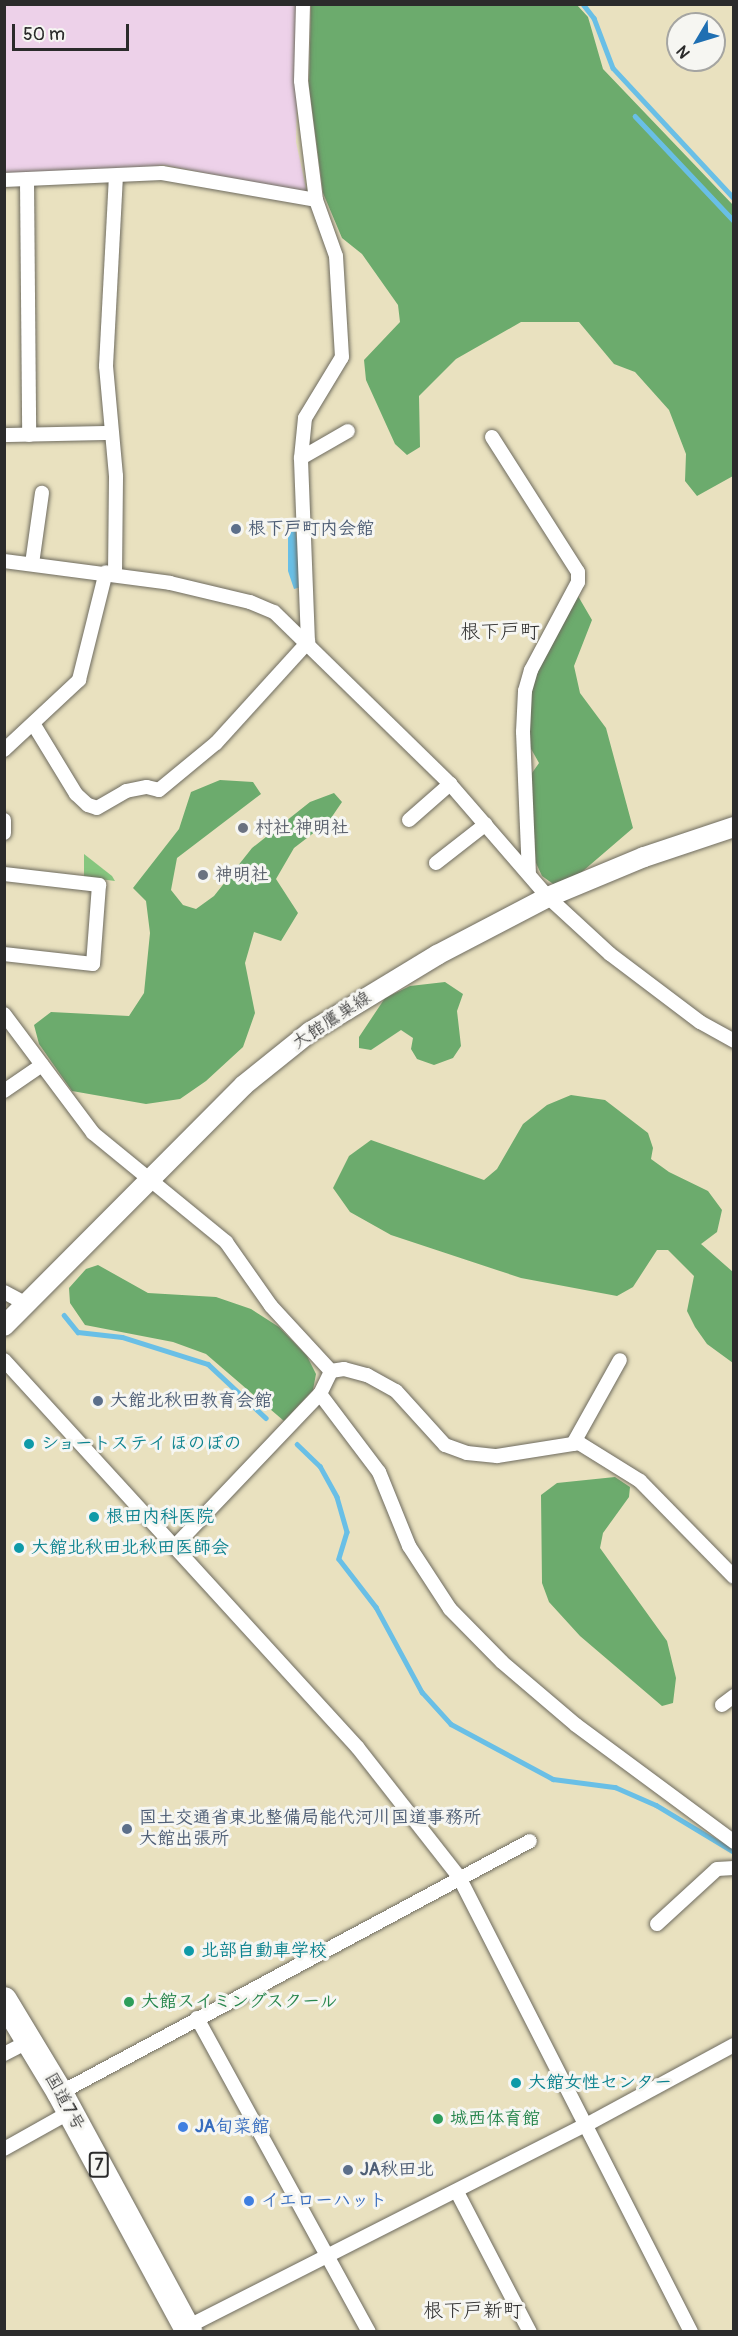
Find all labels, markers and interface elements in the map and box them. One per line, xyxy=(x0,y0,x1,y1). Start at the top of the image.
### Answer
scale bar xyxy=(15,12,132,50)
north arrow xyxy=(666,12,726,72)
text: 50 m xyxy=(23,23,65,46)
text: N xyxy=(672,41,695,62)
place label: 根下戸町内会館 xyxy=(248,518,374,540)
marker: 根下戸町内会館 xyxy=(229,522,243,536)
district label: 根下戸町 xyxy=(460,619,540,643)
place label: 村社 神明社 xyxy=(255,817,349,839)
marker: 村社 神明社 xyxy=(236,821,250,835)
place label: 神明社 xyxy=(215,864,269,886)
marker: 神明社 xyxy=(196,868,210,882)
street label: 大館鷹巣線 xyxy=(288,987,376,1055)
place label: 大館北秋田教育会館 xyxy=(110,1390,272,1412)
marker: 大館北秋田教育会館 xyxy=(91,1394,105,1408)
place label: ショートステイ ほのぼの xyxy=(41,1433,242,1455)
marker: ショートステイ ほのぼの xyxy=(22,1437,36,1451)
place label: 根田内科医院 xyxy=(106,1506,214,1528)
marker: 根田内科医院 xyxy=(87,1510,101,1524)
place label: 大館北秋田北秋田医師会 xyxy=(31,1537,229,1559)
marker: 大館北秋田北秋田医師会 xyxy=(12,1541,26,1555)
place label: 国土交通省東北整備局能代河川国道事務所 大館出張所 xyxy=(139,1808,481,1850)
marker: 国土交通省東北整備局能代河川国道事務所 大館出張所 xyxy=(120,1822,134,1836)
place label: 北部自動車学校 xyxy=(201,1940,327,1962)
marker: 北部自動車学校 xyxy=(182,1944,196,1958)
place label: 大館スイミングスクール xyxy=(141,1991,339,2013)
marker: 大館スイミングスクール xyxy=(122,1995,136,2009)
street label: 国道7号 xyxy=(39,2069,89,2135)
place label: 大館女性センター xyxy=(528,2072,672,2094)
marker: 大館女性センター xyxy=(509,2076,523,2090)
place label: 城西体育館 xyxy=(450,2108,540,2130)
marker: 城西体育館 xyxy=(431,2112,445,2126)
place label: JA旬菜館 xyxy=(195,2116,269,2138)
marker: JA旬菜館 xyxy=(176,2120,190,2134)
road number: 7 xyxy=(88,2152,110,2178)
place label: JA秋田北 xyxy=(360,2159,434,2181)
marker: JA秋田北 xyxy=(341,2163,355,2177)
place label: イエローハット xyxy=(261,2190,387,2212)
marker: イエローハット xyxy=(242,2194,256,2208)
district label: 根下戸新町 xyxy=(423,2298,523,2322)

